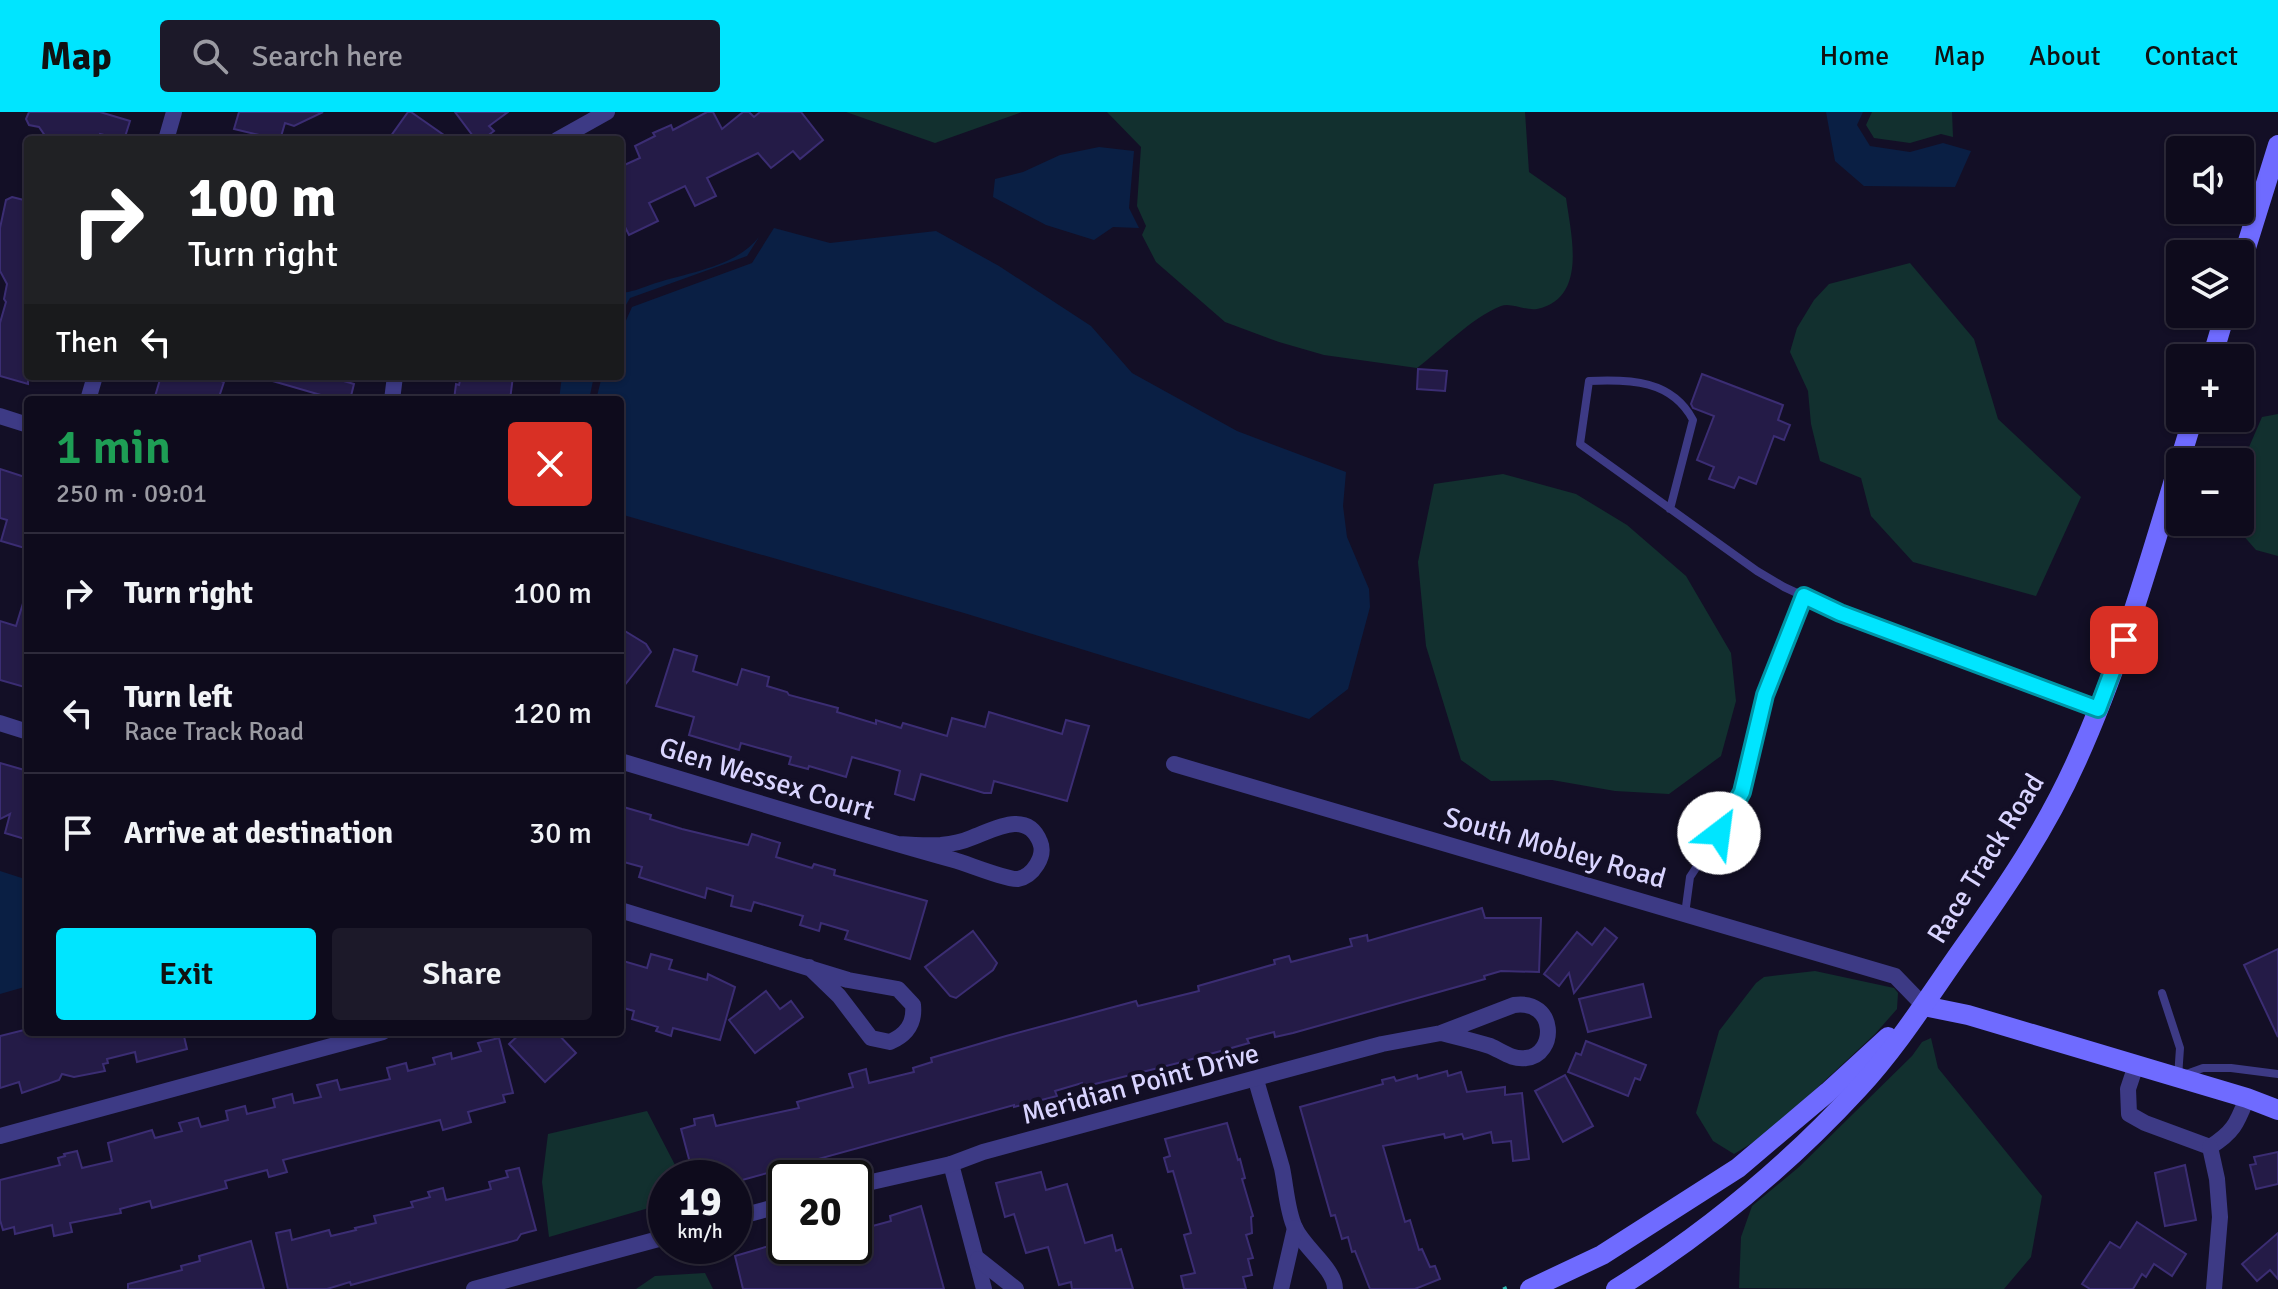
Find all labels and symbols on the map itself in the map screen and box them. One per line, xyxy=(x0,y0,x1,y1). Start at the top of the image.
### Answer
pin xyxy=(2090,606,2158,674)
street label: Glen Wessex Court xyxy=(655,730,878,828)
street label: Race Track Road xyxy=(1920,767,2052,950)
position arrow xyxy=(1677,791,1761,875)
street label: South Mobley Road xyxy=(1440,800,1670,896)
street label: Meridian Point Drive xyxy=(1018,1036,1263,1132)
speed limit sign: 20 xyxy=(768,1160,872,1264)

